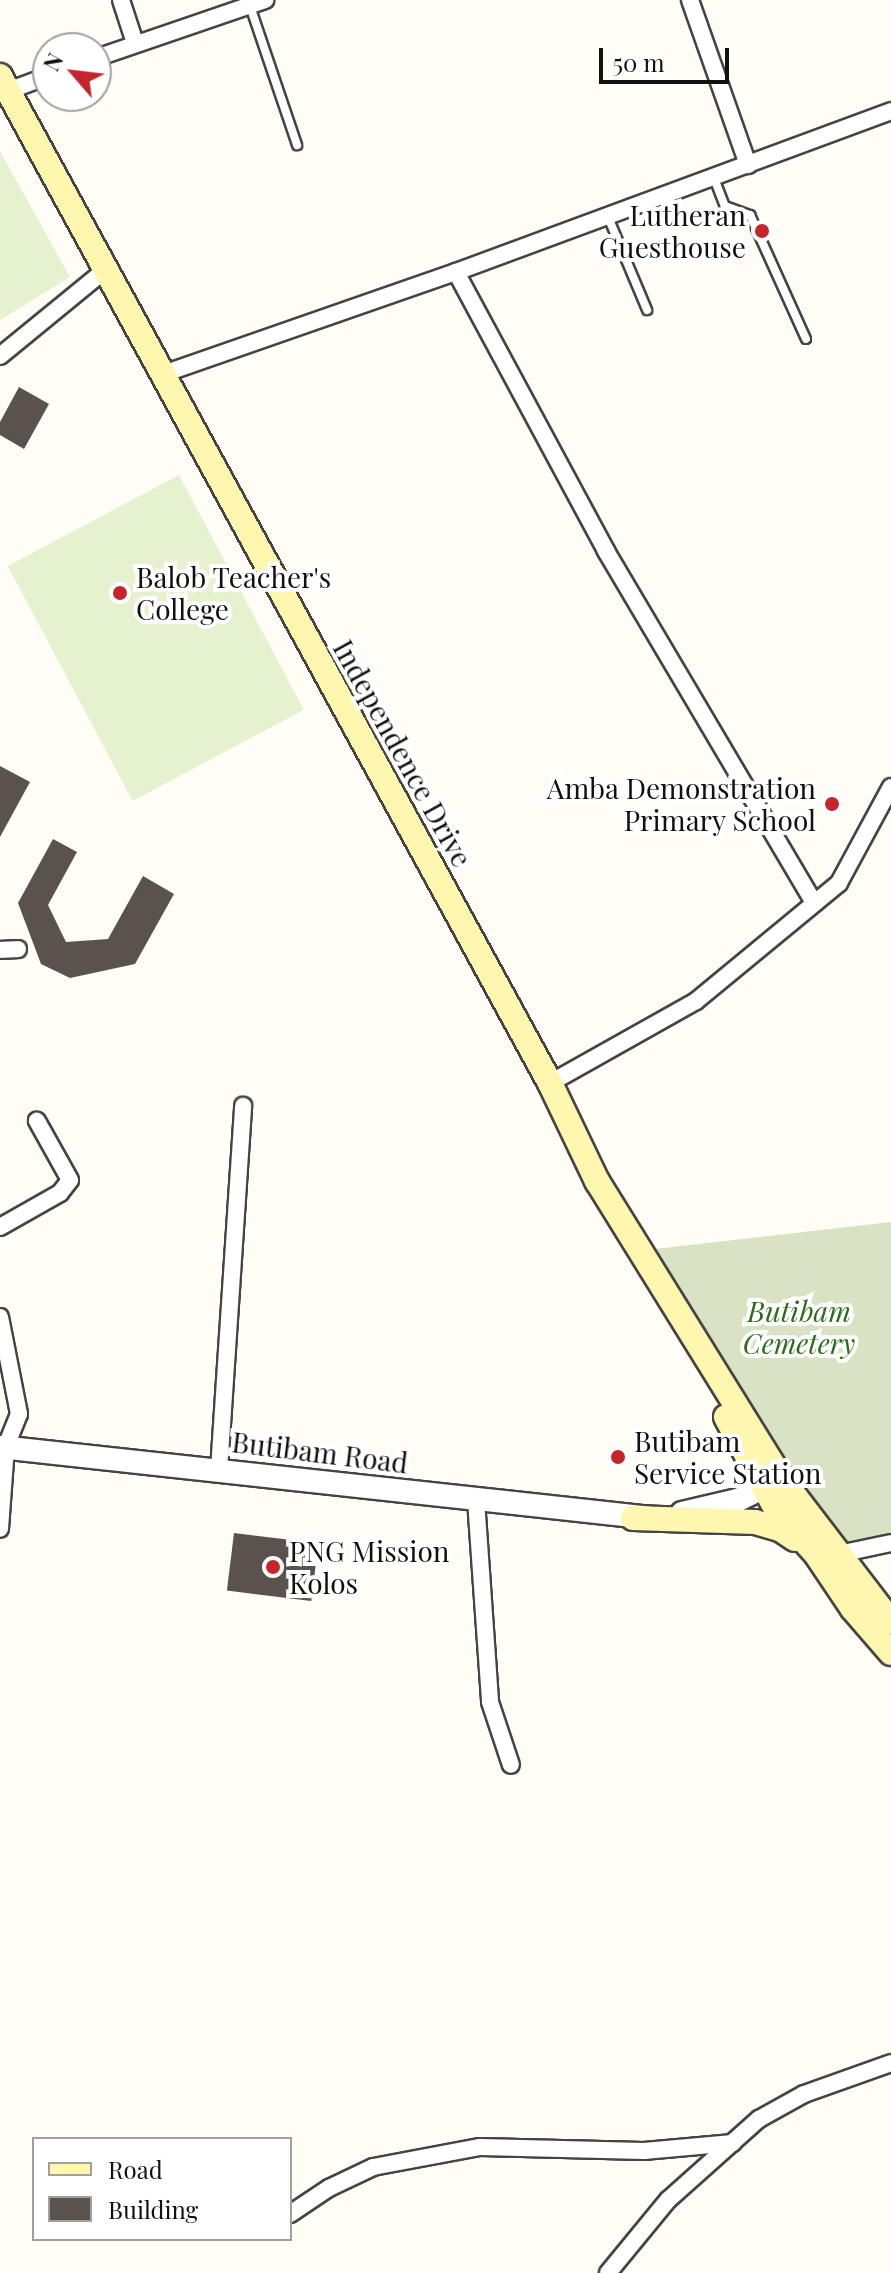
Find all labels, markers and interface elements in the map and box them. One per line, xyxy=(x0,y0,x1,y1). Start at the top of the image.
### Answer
north arrow xyxy=(32,32,112,112)
scale bar xyxy=(603,32,733,82)
text: 50 m xyxy=(613,46,665,78)
text: N xyxy=(36,48,70,76)
place label: Lutheran Guesthouse xyxy=(599,198,746,264)
marker: Lutheran Guesthouse xyxy=(753,222,771,240)
place label: Balob Teacher's College xyxy=(136,560,332,626)
marker: Balob Teacher's College xyxy=(111,584,129,602)
street label: Independence Drive xyxy=(327,634,479,872)
place label: Amba Demonstration Primary School xyxy=(546,771,816,837)
marker: Amba Demonstration Primary School xyxy=(823,795,841,813)
park label: Butibam Cemetery xyxy=(743,1294,855,1360)
place label: Butibam Service Station xyxy=(634,1424,822,1490)
street label: Butibam Road xyxy=(230,1425,410,1479)
marker: Butibam Service Station xyxy=(609,1448,627,1466)
place label: PNG Mission Kolos xyxy=(289,1534,449,1600)
marker: PNG Mission Kolos xyxy=(264,1558,282,1576)
legend xyxy=(32,2137,292,2241)
text: Road xyxy=(108,2153,163,2185)
text: Building xyxy=(108,2193,198,2225)

